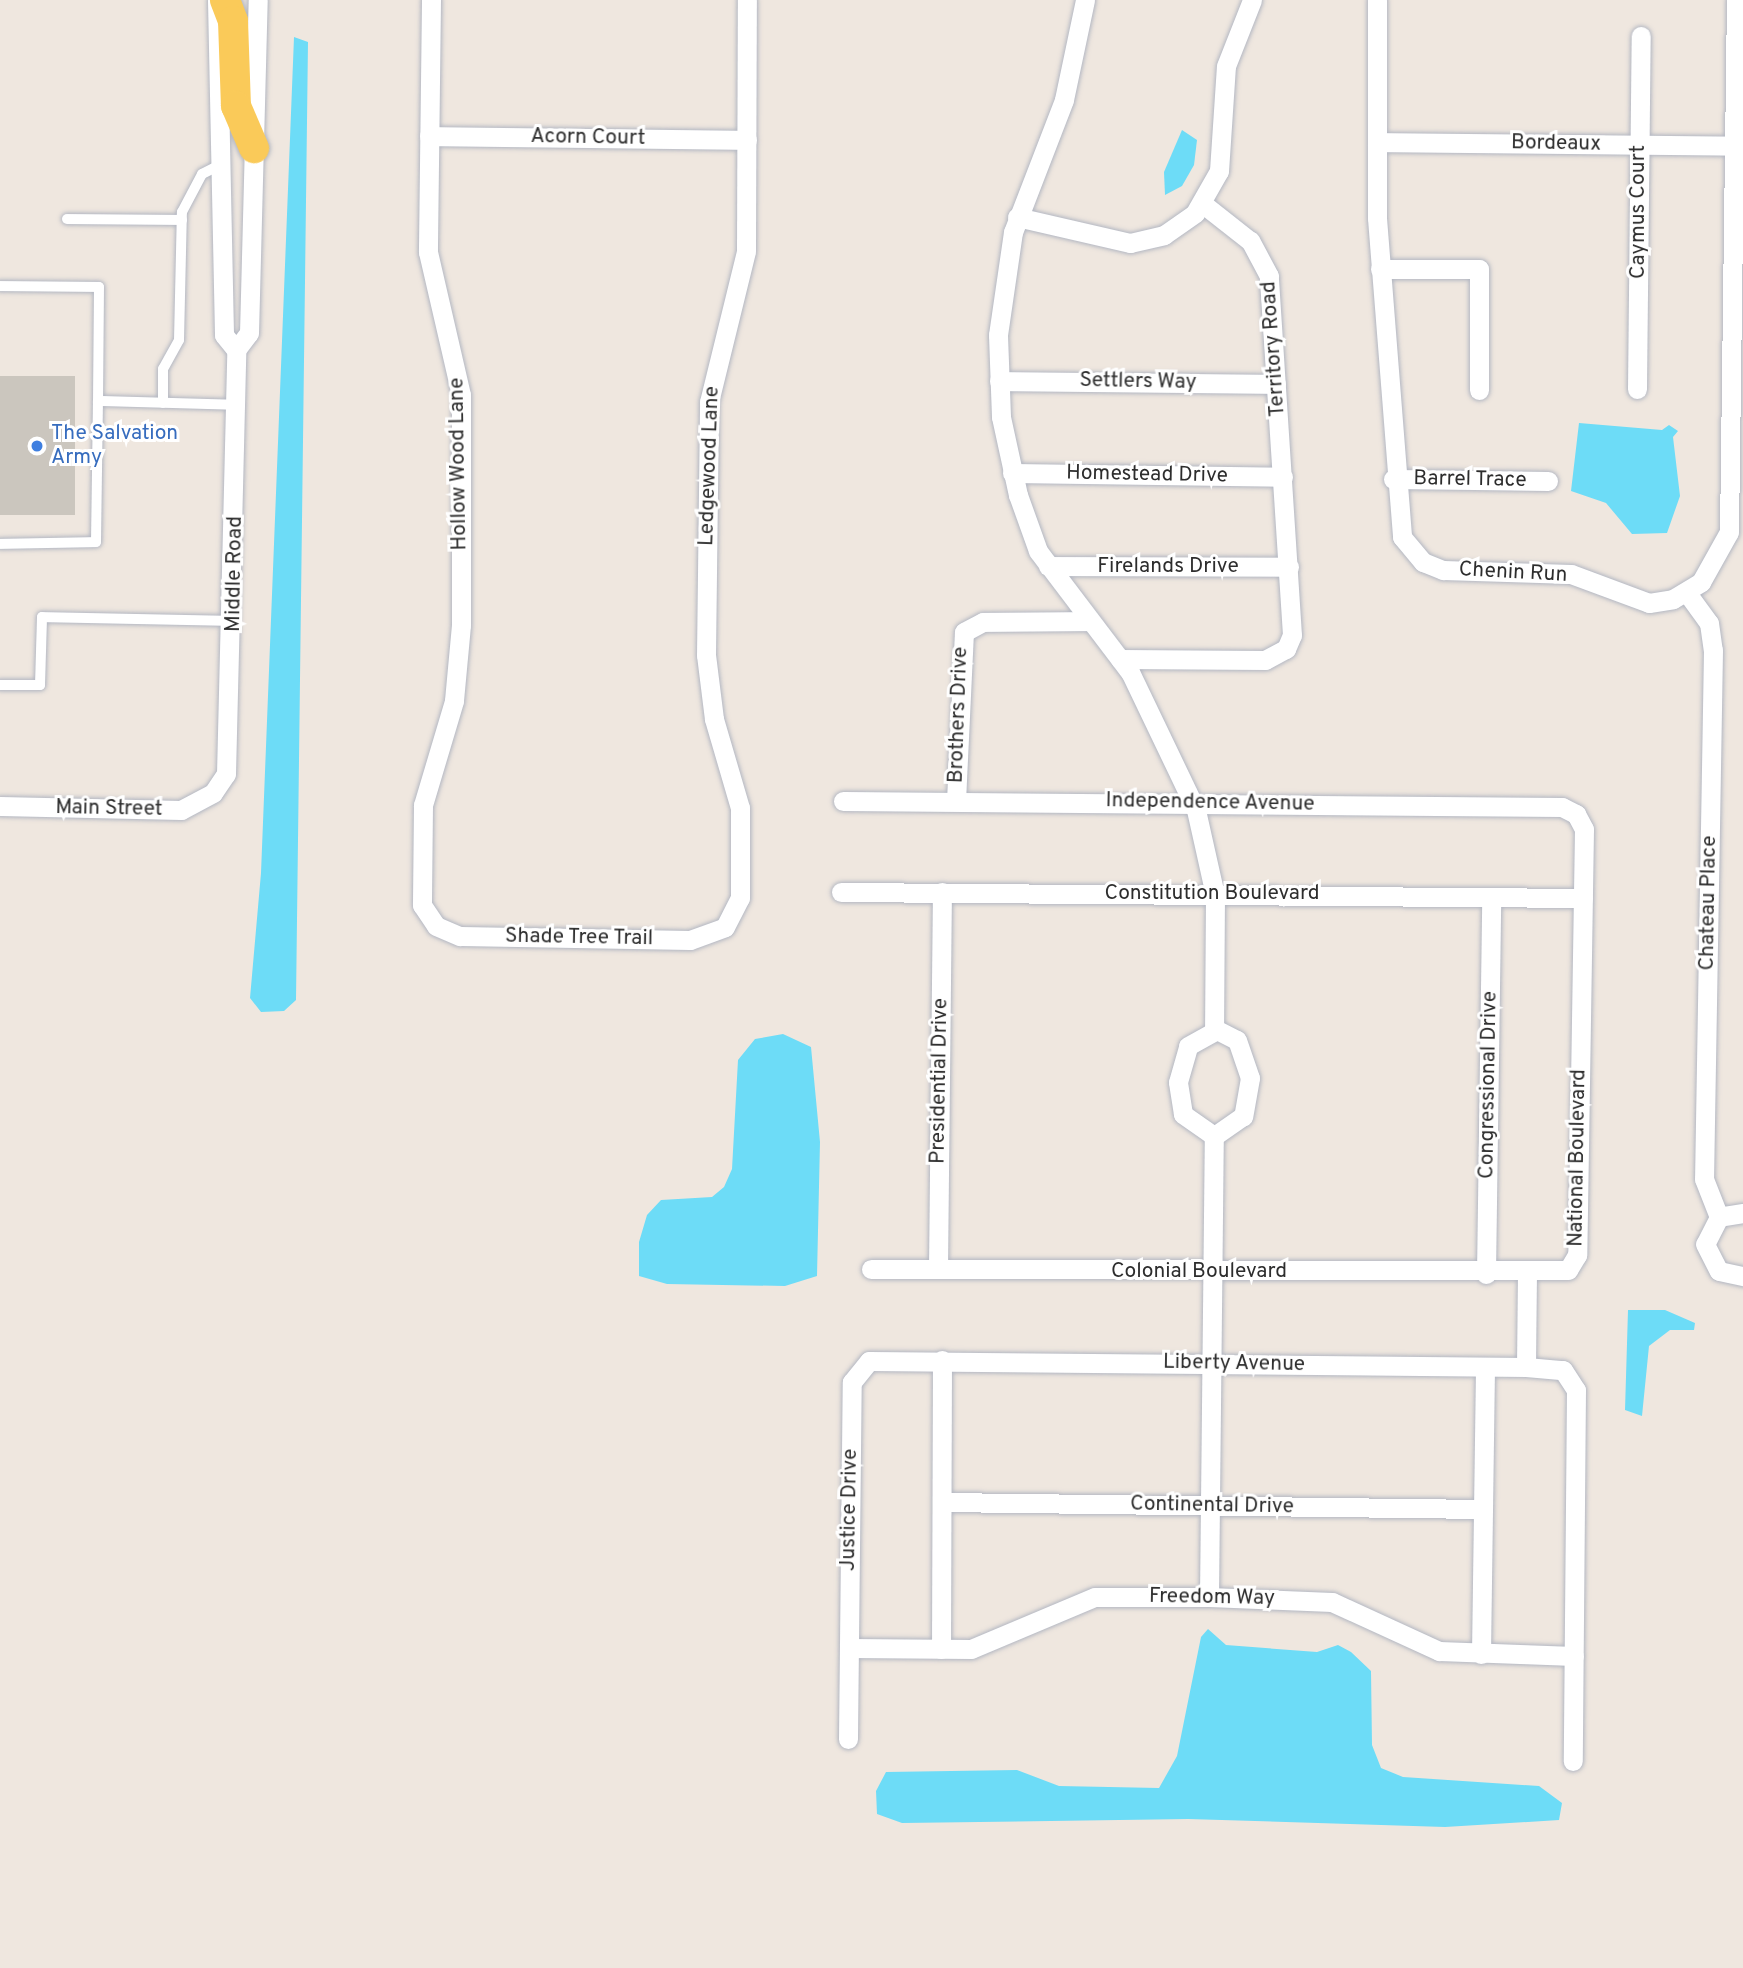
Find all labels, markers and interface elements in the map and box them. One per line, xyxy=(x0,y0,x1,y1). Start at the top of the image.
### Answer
street label: Acorn Court xyxy=(530,124,646,152)
street label: Bordeaux xyxy=(1511,131,1601,157)
street label: Caymus Court xyxy=(1626,145,1652,279)
street label: Territory Road xyxy=(1257,280,1291,418)
street label: Settlers Way xyxy=(1079,368,1197,396)
street label: Hollow Wood Lane xyxy=(445,377,473,551)
street label: Ledgewood Lane xyxy=(695,386,725,546)
place label: The Salvation Army xyxy=(51,421,178,471)
marker: The Salvation Army xyxy=(29,438,45,454)
street label: Homestead Drive xyxy=(1066,461,1228,489)
street label: Barrel Trace xyxy=(1413,466,1527,494)
street label: Middle Road xyxy=(221,516,249,632)
street label: Firelands Drive xyxy=(1097,554,1239,580)
street label: Chenin Run xyxy=(1458,558,1568,588)
street label: Brothers Drive xyxy=(944,646,974,784)
street label: Independence Avenue xyxy=(1105,789,1315,817)
street label: Main Street xyxy=(55,795,163,823)
street label: Chateau Place xyxy=(1695,835,1723,971)
street label: Constitution Boulevard xyxy=(1104,881,1320,907)
street label: Shade Tree Trail xyxy=(504,924,654,952)
street label: Congressional Drive xyxy=(1475,991,1503,1179)
street label: Presidential Drive xyxy=(926,998,954,1164)
street label: National Boulevard xyxy=(1564,1069,1592,1247)
street label: Colonial Boulevard xyxy=(1111,1259,1287,1285)
street label: Liberty Avenue xyxy=(1162,1350,1306,1378)
street label: Justice Drive xyxy=(836,1449,864,1571)
street label: Continental Drive xyxy=(1130,1492,1294,1520)
street label: Freedom Way xyxy=(1148,1584,1276,1612)

